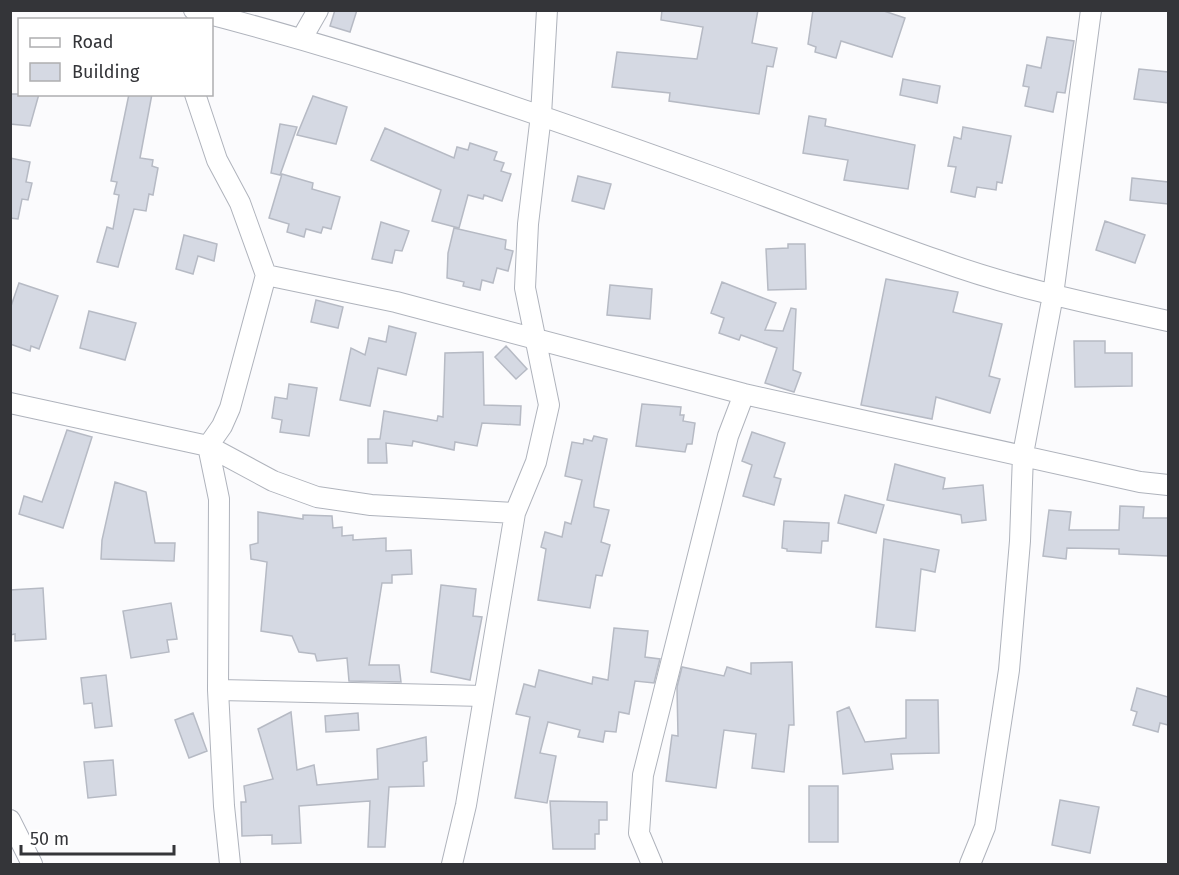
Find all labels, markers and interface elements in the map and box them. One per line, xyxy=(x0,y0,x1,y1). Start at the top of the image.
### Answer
legend xyxy=(18,18,213,96)
text: Road xyxy=(72,31,114,53)
text: Building xyxy=(72,61,140,83)
scale bar xyxy=(21,818,174,856)
text: 50 m xyxy=(30,828,69,850)

